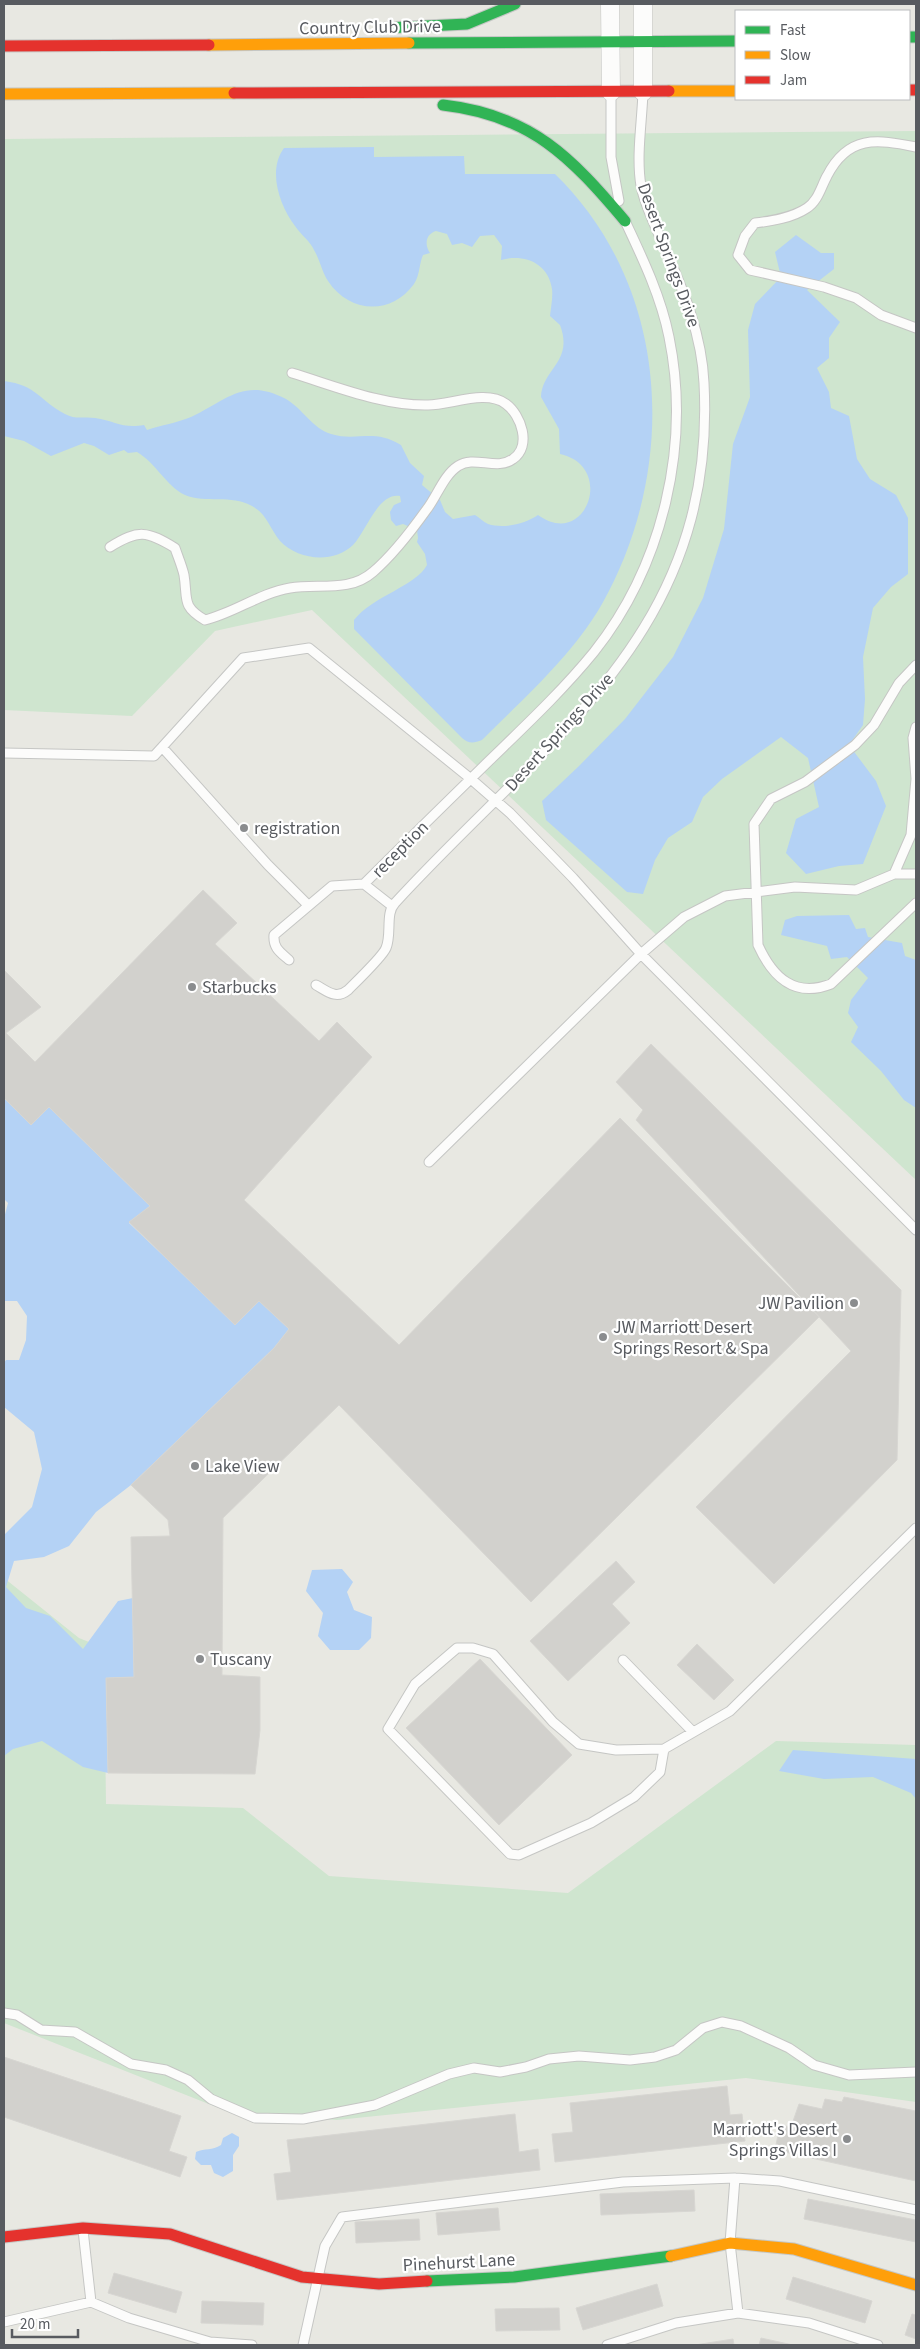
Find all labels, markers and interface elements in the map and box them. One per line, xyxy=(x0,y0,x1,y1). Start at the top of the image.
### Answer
legend xyxy=(735,10,910,100)
street label: Country Club Drive xyxy=(299,14,441,41)
text: Fast xyxy=(780,20,806,41)
text: Slow xyxy=(780,45,811,66)
text: Jam xyxy=(780,70,807,91)
street label: Desert Springs Drive xyxy=(631,180,706,331)
street label: Desert Springs Drive xyxy=(499,668,619,797)
street label: reception xyxy=(366,815,434,883)
place label: registration xyxy=(254,816,340,841)
marker: registration xyxy=(238,822,250,834)
place label: Starbucks xyxy=(202,975,277,1000)
marker: Starbucks xyxy=(186,981,198,993)
place label: JW Pavilion xyxy=(758,1291,844,1316)
marker: JW Pavilion xyxy=(848,1297,860,1309)
place label: JW Marriott Desert Springs Resort & Spa xyxy=(613,1315,769,1361)
marker: JW Marriott Desert Springs Resort & Spa xyxy=(597,1331,609,1343)
place label: Lake View xyxy=(205,1454,280,1479)
marker: Lake View xyxy=(189,1460,201,1472)
place label: Tuscany xyxy=(210,1647,272,1672)
marker: Tuscany xyxy=(194,1653,206,1665)
place label: Marriott's Desert Springs Villas I xyxy=(713,2117,837,2163)
marker: Marriott's Desert Springs Villas I xyxy=(841,2133,853,2145)
street label: Pinehurst Lane xyxy=(402,2247,516,2278)
scale bar xyxy=(12,2306,79,2338)
text: 20 m xyxy=(20,2314,50,2335)

